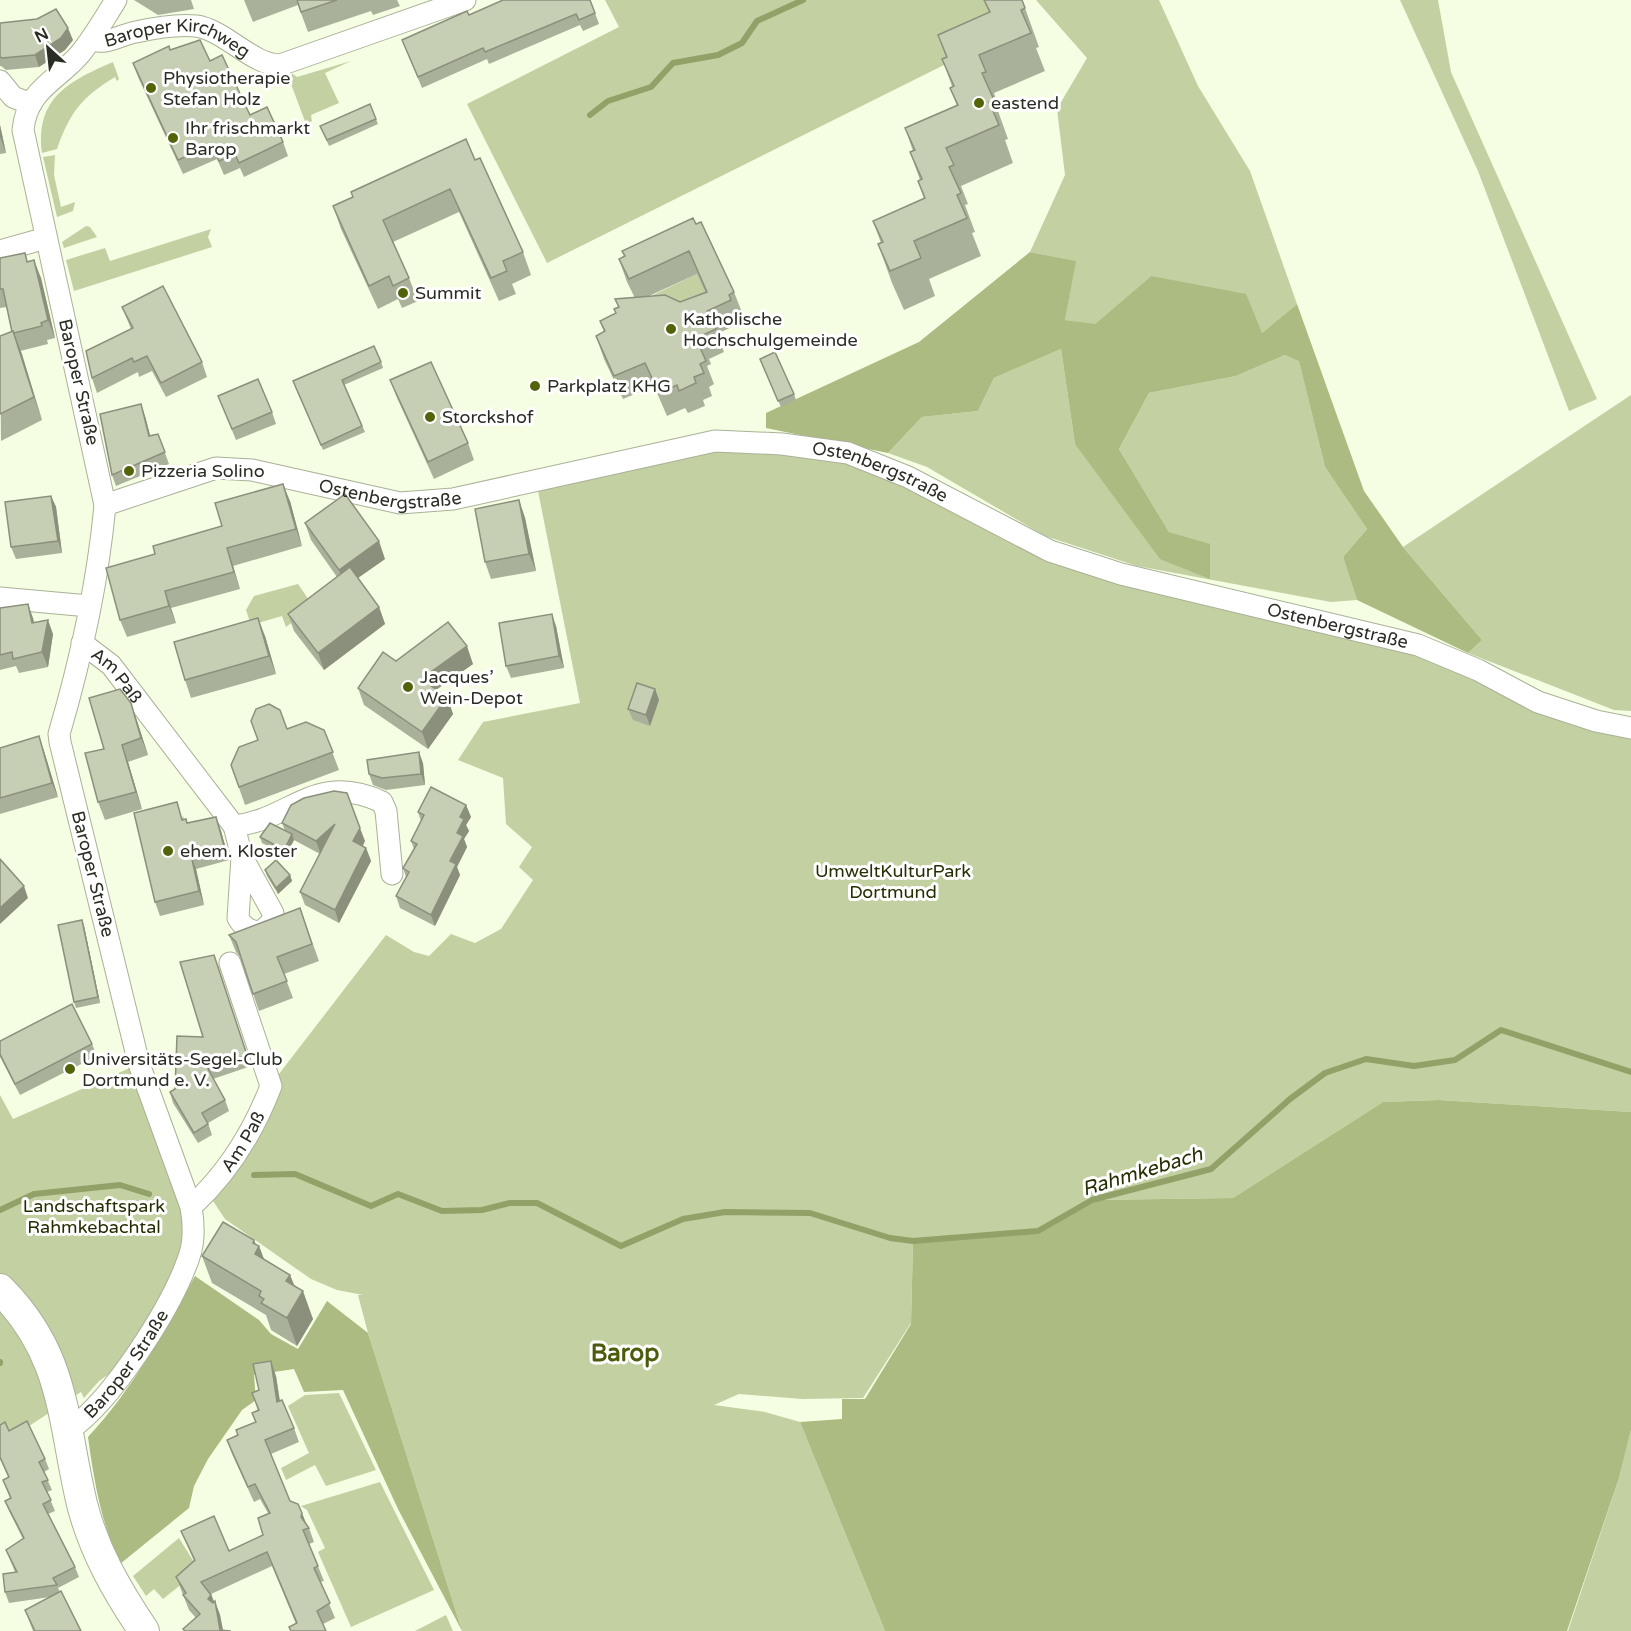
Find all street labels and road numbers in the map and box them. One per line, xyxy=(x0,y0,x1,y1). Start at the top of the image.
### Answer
street label: Baroper Kirchweg xyxy=(102,14,254,63)
street label: Baroper Straße xyxy=(54,317,104,447)
street label: Ostenbergstraße xyxy=(811,437,952,507)
street label: Ostenbergstraße xyxy=(317,474,463,514)
street label: Ostenbergstraße xyxy=(1265,598,1410,653)
street label: Am Paß xyxy=(87,643,147,708)
street label: Baroper Straße xyxy=(67,809,119,939)
street label: Am Paß xyxy=(216,1108,270,1176)
street label: Baroper Straße xyxy=(79,1306,173,1423)

